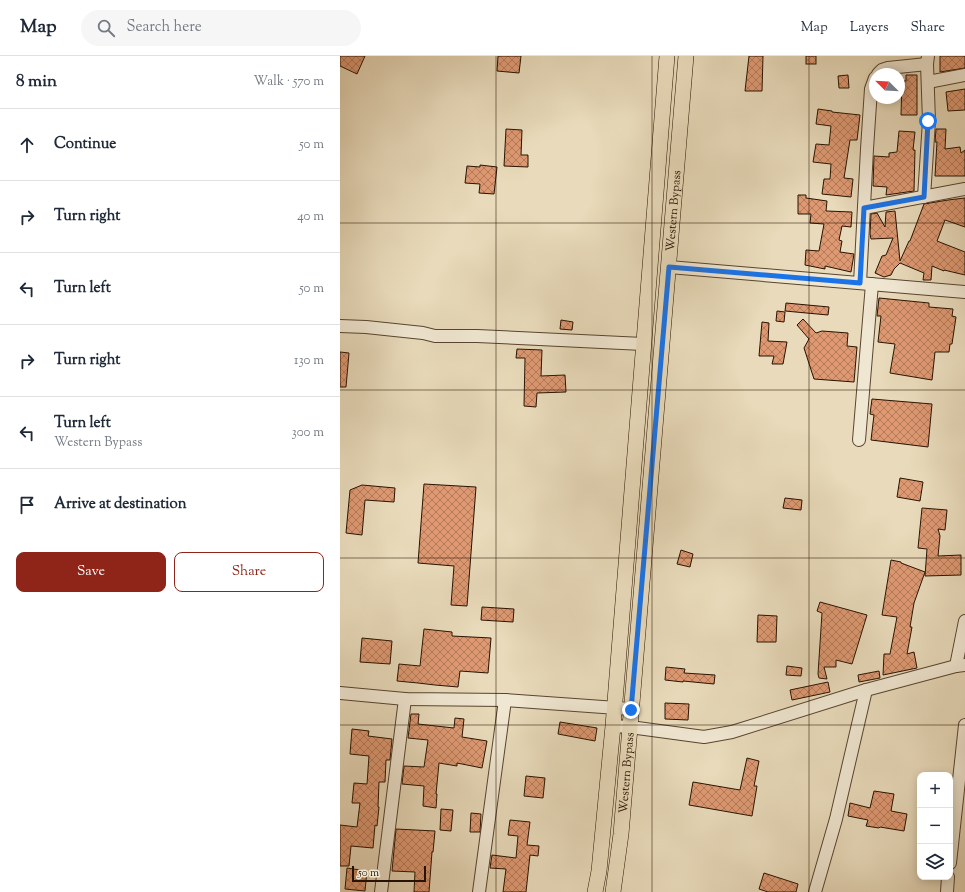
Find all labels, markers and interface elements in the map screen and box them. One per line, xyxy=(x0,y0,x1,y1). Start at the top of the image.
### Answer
search box xyxy=(81,10,361,46)
text: Map xyxy=(20,14,57,41)
icon: search xyxy=(95,17,117,39)
text: Search here xyxy=(127,17,202,38)
text: Map xyxy=(801,18,828,38)
text: Layers xyxy=(850,18,888,38)
text: Share xyxy=(910,18,945,38)
north arrow xyxy=(869,68,905,104)
text: 8 min xyxy=(16,70,57,94)
text: Walk · 570 m xyxy=(254,73,324,91)
route start xyxy=(919,112,937,130)
icon: ahead xyxy=(16,134,38,156)
text: Continue xyxy=(54,134,116,155)
text: 50 m xyxy=(299,136,324,154)
street label: Western Bypass xyxy=(662,169,686,252)
icon: right xyxy=(16,206,38,228)
text: Turn right xyxy=(54,206,120,227)
text: 40 m xyxy=(297,208,324,226)
icon: left xyxy=(16,278,38,300)
text: Turn left xyxy=(54,278,111,299)
text: 50 m xyxy=(299,280,324,298)
icon: right xyxy=(16,350,38,372)
text: Turn right xyxy=(54,350,120,371)
text: 130 m xyxy=(294,352,324,370)
text: Turn left xyxy=(54,413,111,434)
icon: left xyxy=(16,422,38,444)
text: 300 m xyxy=(292,424,324,442)
text: Western Bypass xyxy=(54,434,142,452)
icon: arrive xyxy=(16,494,38,516)
text: Arrive at destination xyxy=(54,494,187,515)
button: Save xyxy=(16,552,166,592)
button: Share xyxy=(174,552,324,592)
route end xyxy=(622,701,640,719)
street label: Western Bypass xyxy=(615,731,640,814)
map controls xyxy=(917,772,953,880)
button: + xyxy=(917,772,953,808)
button: − xyxy=(917,808,953,844)
button: layers xyxy=(917,844,953,880)
scale bar xyxy=(352,864,426,883)
text: 50 m xyxy=(358,865,379,881)

